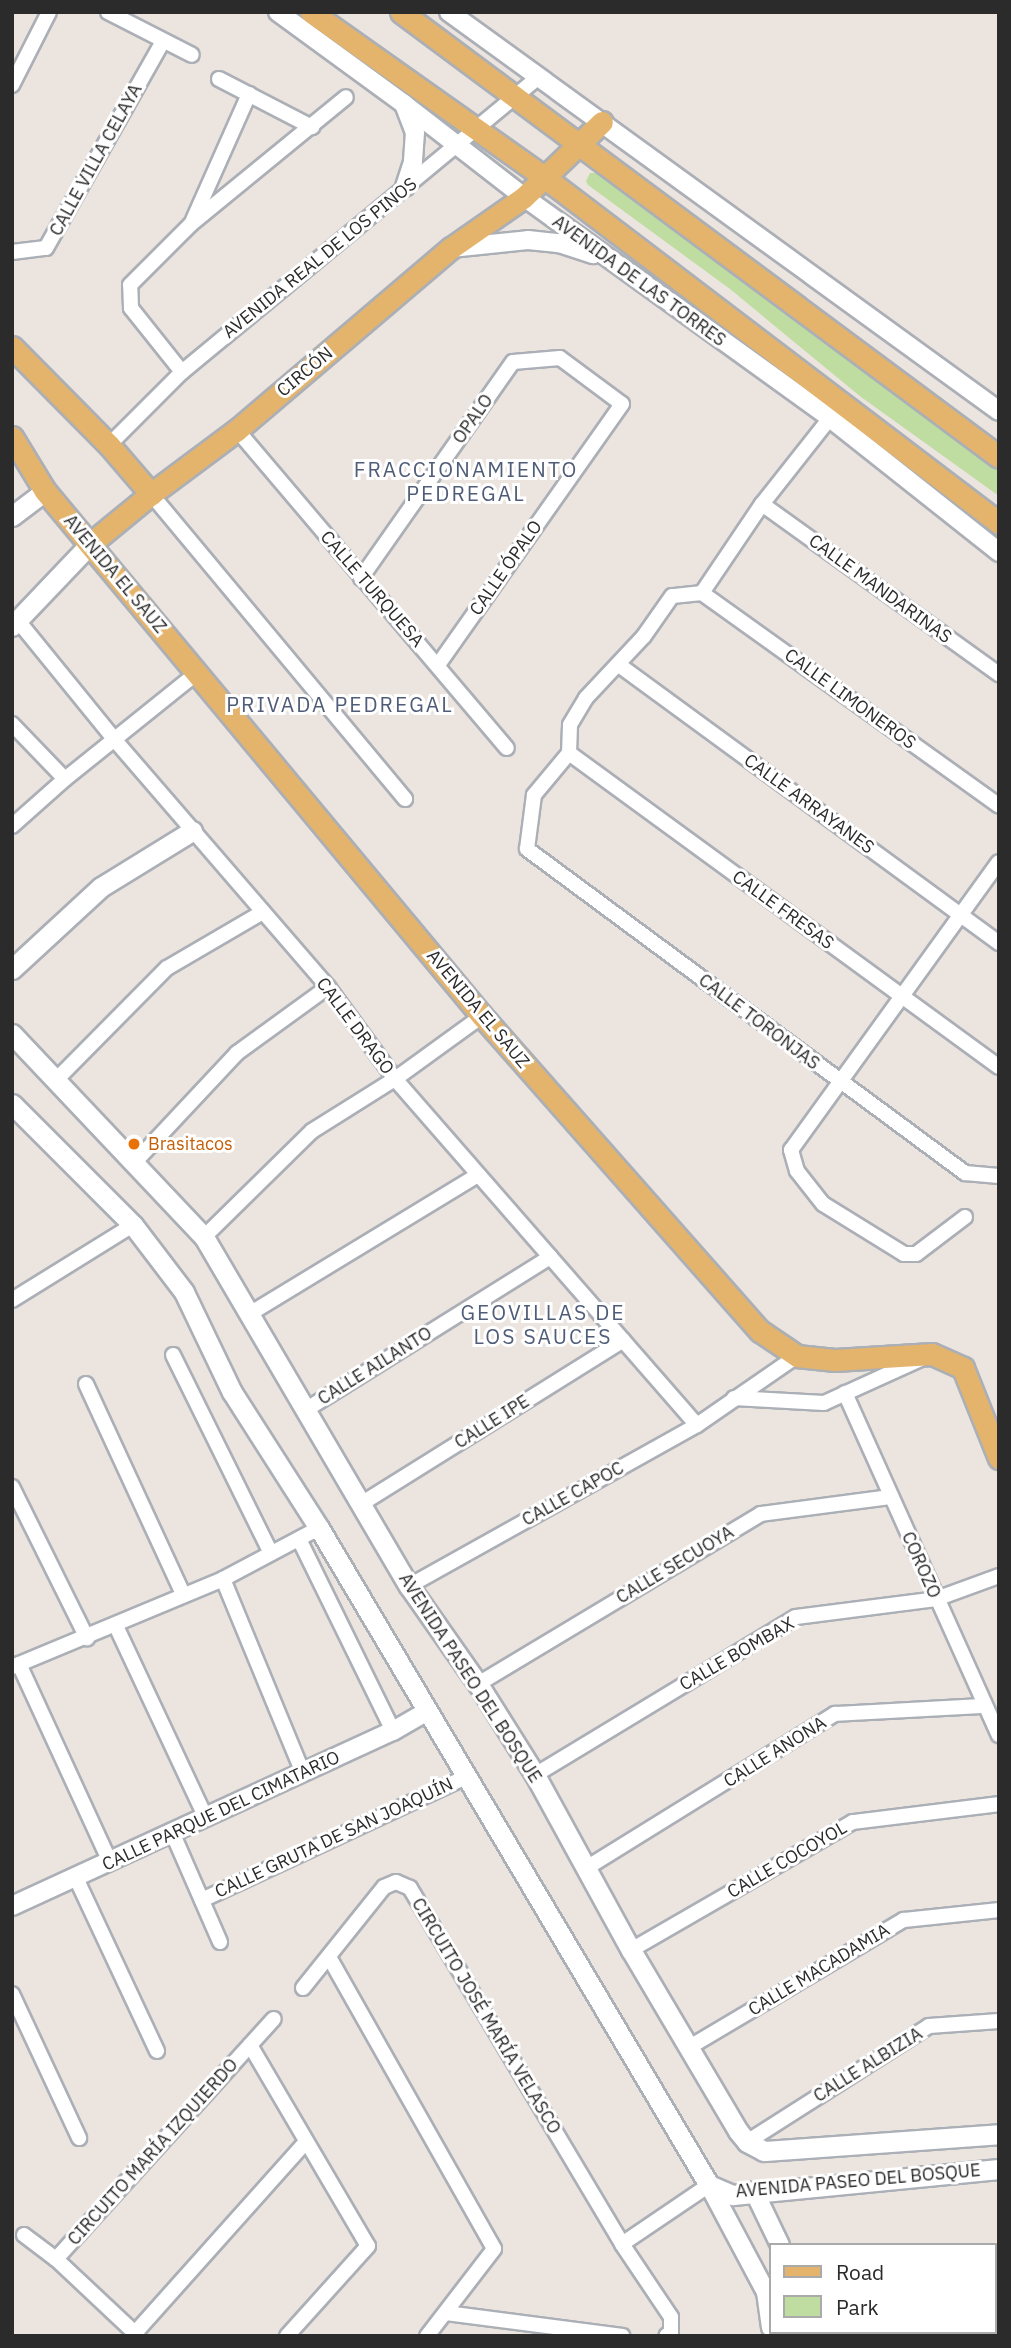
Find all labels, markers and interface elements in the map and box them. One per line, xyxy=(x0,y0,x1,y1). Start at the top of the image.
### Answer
street label: CALLE VILLA CELAYA xyxy=(45,80,147,240)
street label: AVENIDA REAL DE LOS PINOS xyxy=(219,173,421,343)
street label: AVENIDA DE LAS TORRES xyxy=(548,211,730,351)
street label: CIRCÓN xyxy=(273,342,337,402)
street label: OPALO xyxy=(448,390,498,448)
district label: FRACCIONAMIENTO PEDREGAL xyxy=(356,456,576,506)
street label: AVENIDA EL SAUZ xyxy=(59,510,171,638)
street label: CALLE ÓPALO xyxy=(465,516,547,620)
street label: CALLE TURQUESA xyxy=(316,527,428,651)
street label: CALLE MANDARINAS xyxy=(804,530,956,648)
street label: CALLE LIMONEROS xyxy=(780,644,920,754)
district label: PRIVADA PEDREGAL xyxy=(228,691,452,717)
street label: CALLE ARRAYANES xyxy=(740,750,878,858)
street label: CALLE FRESAS xyxy=(728,866,838,954)
street label: AVENIDA EL SAUZ xyxy=(422,945,534,1073)
street label: CALLE TORONJAS xyxy=(694,969,824,1075)
street label: CALLE DRAGO xyxy=(312,973,398,1079)
place label: Brasitacos xyxy=(148,1133,233,1155)
marker: Brasitacos xyxy=(126,1136,142,1152)
district label: GEOVILLAS DE LOS SAUCES xyxy=(462,1299,624,1349)
street label: CALLE AILANTO xyxy=(314,1322,436,1410)
street label: CALLE IPE xyxy=(451,1391,533,1453)
street label: CALLE CAPOC xyxy=(518,1457,628,1531)
street label: CALLE SECUOYA xyxy=(612,1521,738,1609)
street label: COROZO xyxy=(897,1528,945,1602)
street label: AVENIDA PASEO DEL BOSQUE xyxy=(394,1569,546,1787)
street label: CALLE BOMBAX xyxy=(676,1612,798,1696)
street label: CALLE ANONA xyxy=(720,1712,830,1792)
street label: CALLE PARQUE DEL CIMATARIO xyxy=(99,1746,343,1876)
street label: CALLE GRUTA DE SAN JOAQUÍN xyxy=(212,1773,456,1903)
street label: CALLE COCOYOL xyxy=(723,1817,851,1903)
street label: CIRCUITO JOSÉ MARÍA VELASCO xyxy=(407,1894,565,2138)
street label: CALLE MACADAMIA xyxy=(745,1919,893,2021)
street label: CALLE ALBIZIA xyxy=(810,2023,926,2107)
street label: CIRCUITO MARÍA IZQUIERDO xyxy=(63,2054,243,2250)
street label: AVENIDA PASEO DEL BOSQUE xyxy=(735,2160,981,2202)
legend xyxy=(769,2243,997,2334)
text: Road xyxy=(836,2258,884,2286)
text: Park xyxy=(836,2293,879,2321)

